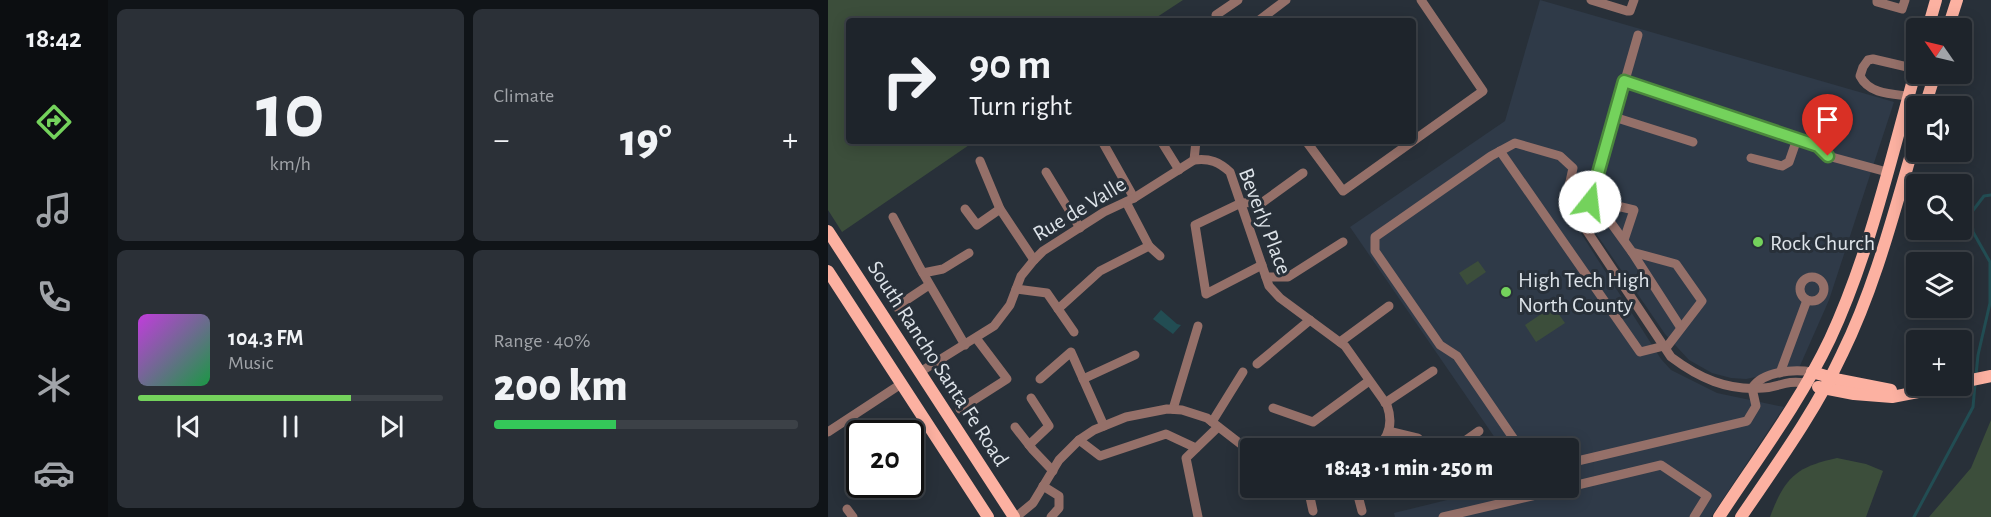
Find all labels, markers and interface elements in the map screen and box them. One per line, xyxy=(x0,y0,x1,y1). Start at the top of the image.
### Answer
north arrow xyxy=(1906,18,1972,84)
map controls xyxy=(1906,18,1972,396)
text: 18:42 xyxy=(26,25,82,52)
icon: right xyxy=(870,42,948,120)
text: 90 m xyxy=(969,44,1051,86)
text: 10 xyxy=(256,74,325,152)
text: Climate xyxy=(494,86,554,106)
text: Turn right xyxy=(969,93,1072,120)
pin xyxy=(1802,94,1853,156)
button: sound xyxy=(1906,96,1972,162)
icon: directions xyxy=(33,101,75,143)
icon: arrive xyxy=(1811,103,1844,136)
text: 19° xyxy=(620,119,672,164)
text: − xyxy=(494,124,509,157)
text: + xyxy=(782,124,798,157)
text: km/h xyxy=(270,154,311,174)
street label: Beverly Place xyxy=(1235,165,1295,278)
position arrow xyxy=(1558,170,1622,234)
street label: Rue de Valle xyxy=(1029,173,1130,245)
button: search xyxy=(1906,174,1972,240)
icon: music xyxy=(33,189,75,231)
place label: Rock Church xyxy=(1770,232,1875,254)
marker: Rock Church xyxy=(1751,235,1765,249)
button: layers xyxy=(1906,252,1972,318)
street label: South Rancho Santa Fe Road xyxy=(864,257,1013,470)
place label: High Tech High North County xyxy=(1518,269,1650,316)
icon: phone xyxy=(33,276,75,318)
marker: High Tech High North County xyxy=(1499,285,1513,299)
text: 104.3 FM xyxy=(228,327,304,349)
button: + xyxy=(1906,330,1972,396)
text: Range · 40% xyxy=(494,331,590,351)
text: Music xyxy=(228,353,274,373)
icon: climate xyxy=(33,364,75,406)
text: 200 km xyxy=(494,364,628,409)
icon: previous xyxy=(172,410,205,443)
icon: pause xyxy=(274,410,307,443)
icon: next xyxy=(375,410,408,443)
speed limit sign: 20 xyxy=(846,420,924,498)
icon: car xyxy=(33,452,75,494)
text: 18:43 · 1 min · 250 m xyxy=(1326,457,1493,479)

